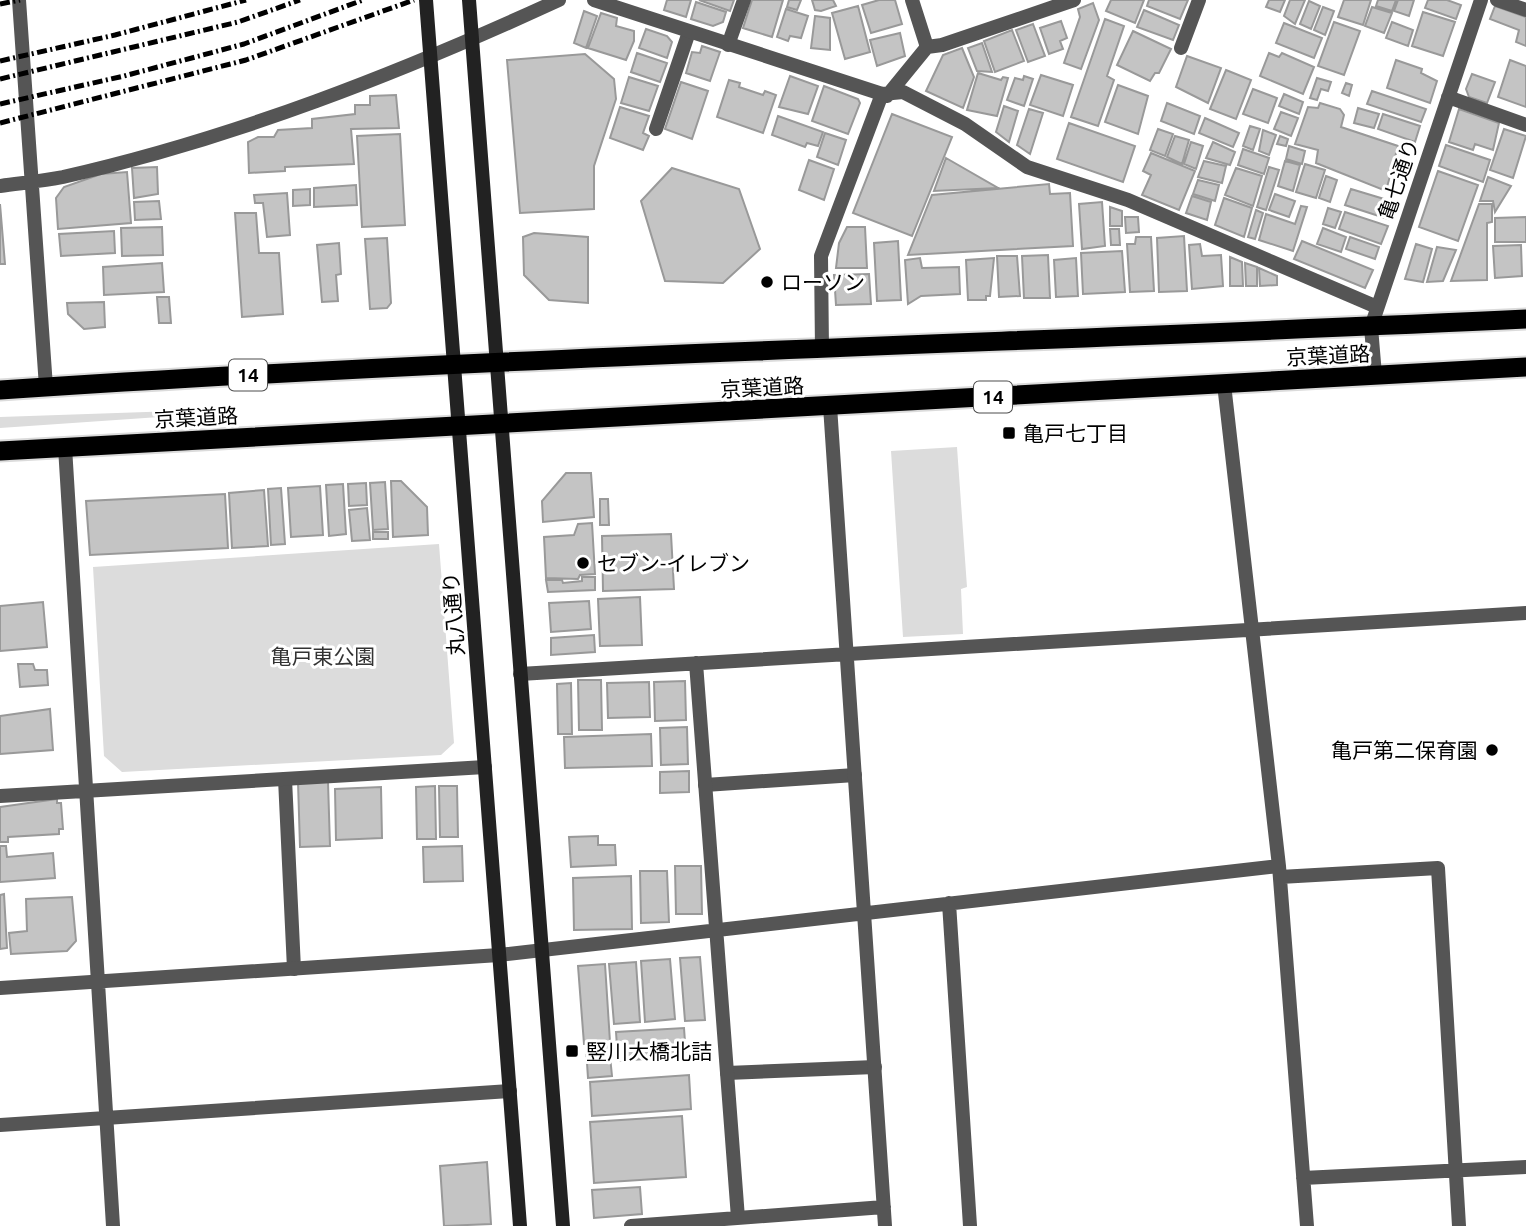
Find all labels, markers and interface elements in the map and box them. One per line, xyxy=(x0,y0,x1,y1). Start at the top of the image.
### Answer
street label: 亀七通り xyxy=(1373,135,1423,223)
place label: ローソン xyxy=(781,270,865,294)
marker: ローソン xyxy=(759,274,775,290)
street label: 京葉道路 xyxy=(1285,341,1371,369)
road number: 14 xyxy=(229,360,267,390)
street label: 京葉道路 xyxy=(719,373,805,401)
road number: 14 xyxy=(974,382,1012,412)
street label: 京葉道路 xyxy=(153,403,239,431)
place label: 亀戸七丁目 xyxy=(1023,421,1128,445)
marker: 亀戸七丁目 xyxy=(1001,425,1017,441)
place label: セブン-イレブン xyxy=(597,551,750,575)
marker: セブン-イレブン xyxy=(575,555,591,571)
street label: 丸八通り xyxy=(438,571,468,657)
park label: 亀戸東公園 xyxy=(271,644,376,668)
place label: 亀戸第二保育園 xyxy=(1331,738,1478,762)
marker: 亀戸第二保育園 xyxy=(1484,742,1500,758)
place label: 竪川大橋北詰 xyxy=(586,1039,712,1063)
marker: 竪川大橋北詰 xyxy=(564,1043,580,1059)

